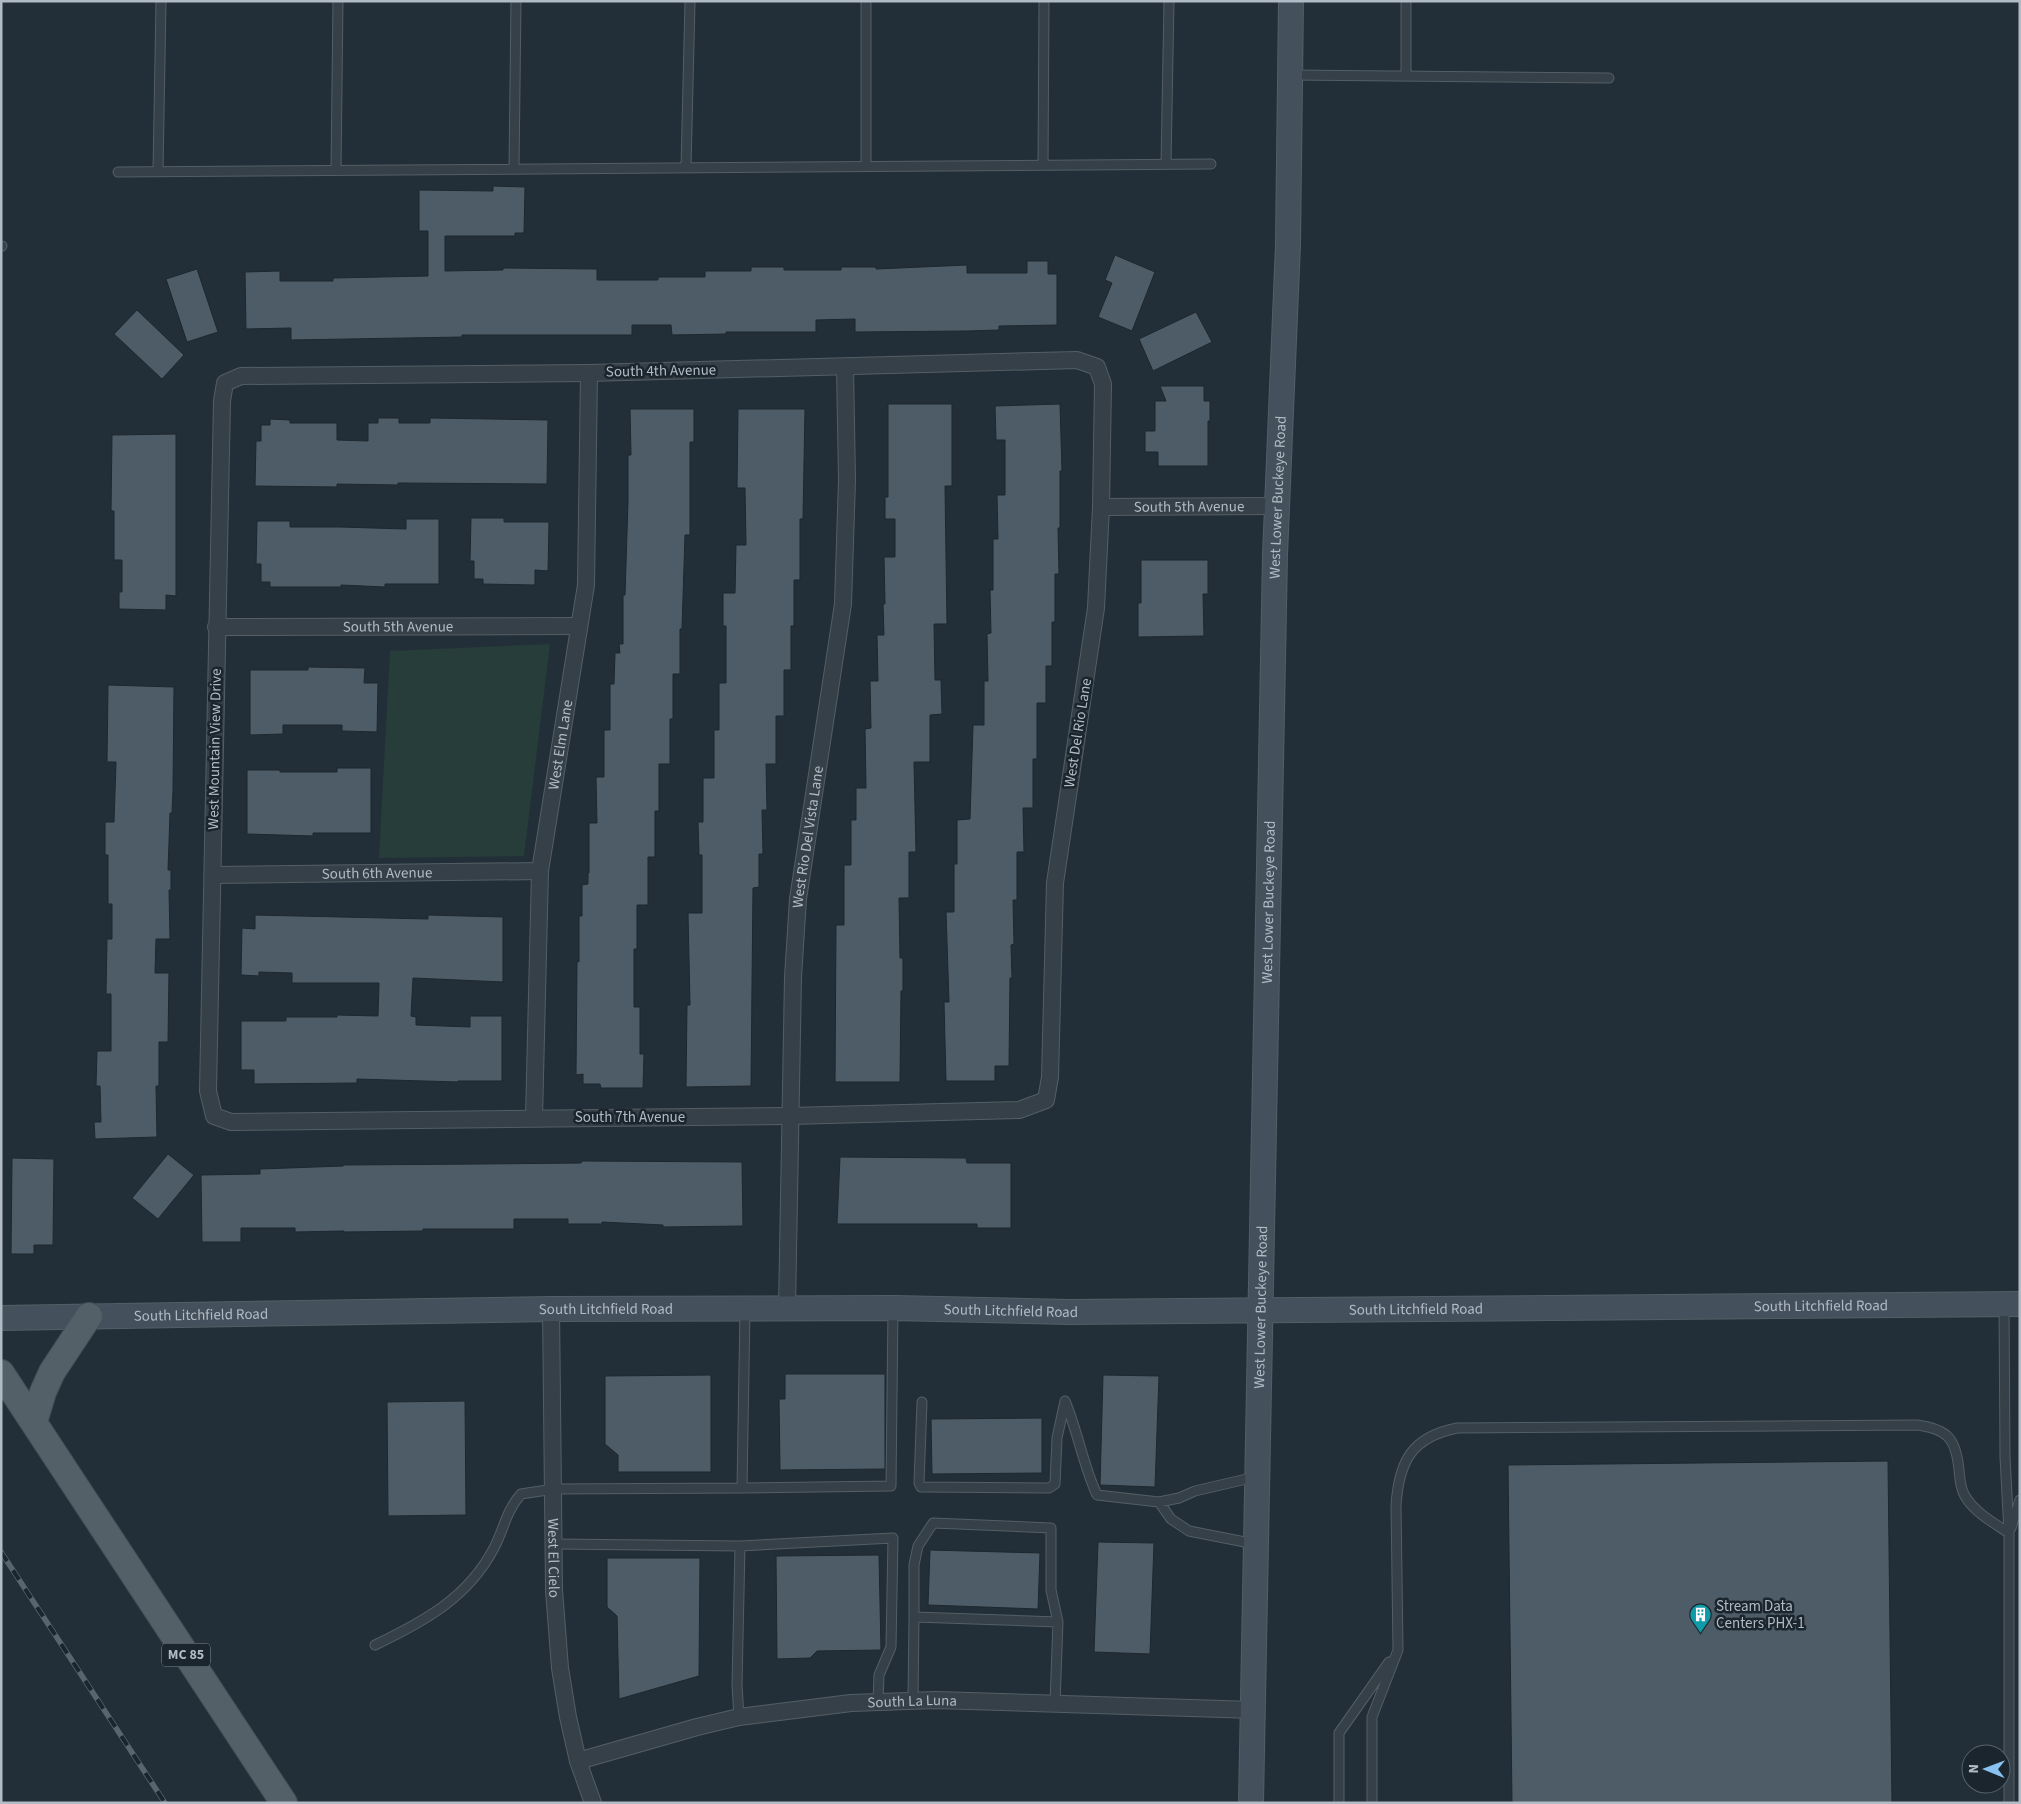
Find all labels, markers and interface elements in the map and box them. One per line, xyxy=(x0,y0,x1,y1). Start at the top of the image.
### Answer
street label: South 4th Avenue xyxy=(606,360,716,382)
street label: West Lower Buckeye Road xyxy=(1264,415,1291,579)
street label: South 5th Avenue xyxy=(1134,496,1244,517)
street label: South 5th Avenue xyxy=(343,616,453,637)
street label: West Mountain View Drive xyxy=(203,668,227,830)
street label: West Del Rio Lane xyxy=(1059,677,1097,789)
street label: West Elm Lane xyxy=(543,698,578,791)
street label: West Rio Del Vista Lane xyxy=(787,764,829,909)
street label: West Lower Buckeye Road xyxy=(1256,820,1280,984)
street label: South 6th Avenue xyxy=(322,862,432,884)
street label: South 7th Avenue xyxy=(575,1107,685,1128)
street label: West Lower Buckeye Road xyxy=(1248,1225,1273,1389)
street label: South Litchfield Road xyxy=(1754,1295,1888,1317)
street label: South Litchfield Road xyxy=(539,1298,673,1320)
street label: South Litchfield Road xyxy=(1349,1298,1483,1320)
street label: South Litchfield Road xyxy=(943,1299,1078,1323)
street label: South Litchfield Road xyxy=(134,1303,268,1326)
street label: West El Cielo xyxy=(543,1518,565,1599)
place label: Stream Data Centers PHX-1 xyxy=(1716,1596,1805,1634)
building icon: Stream Data Centers PHX-1 xyxy=(1688,1603,1712,1634)
road number: MC 85 xyxy=(162,1644,210,1666)
street label: South La Luna xyxy=(867,1689,957,1713)
north arrow xyxy=(1961,1744,2011,1794)
text: N xyxy=(1964,1764,1984,1774)

